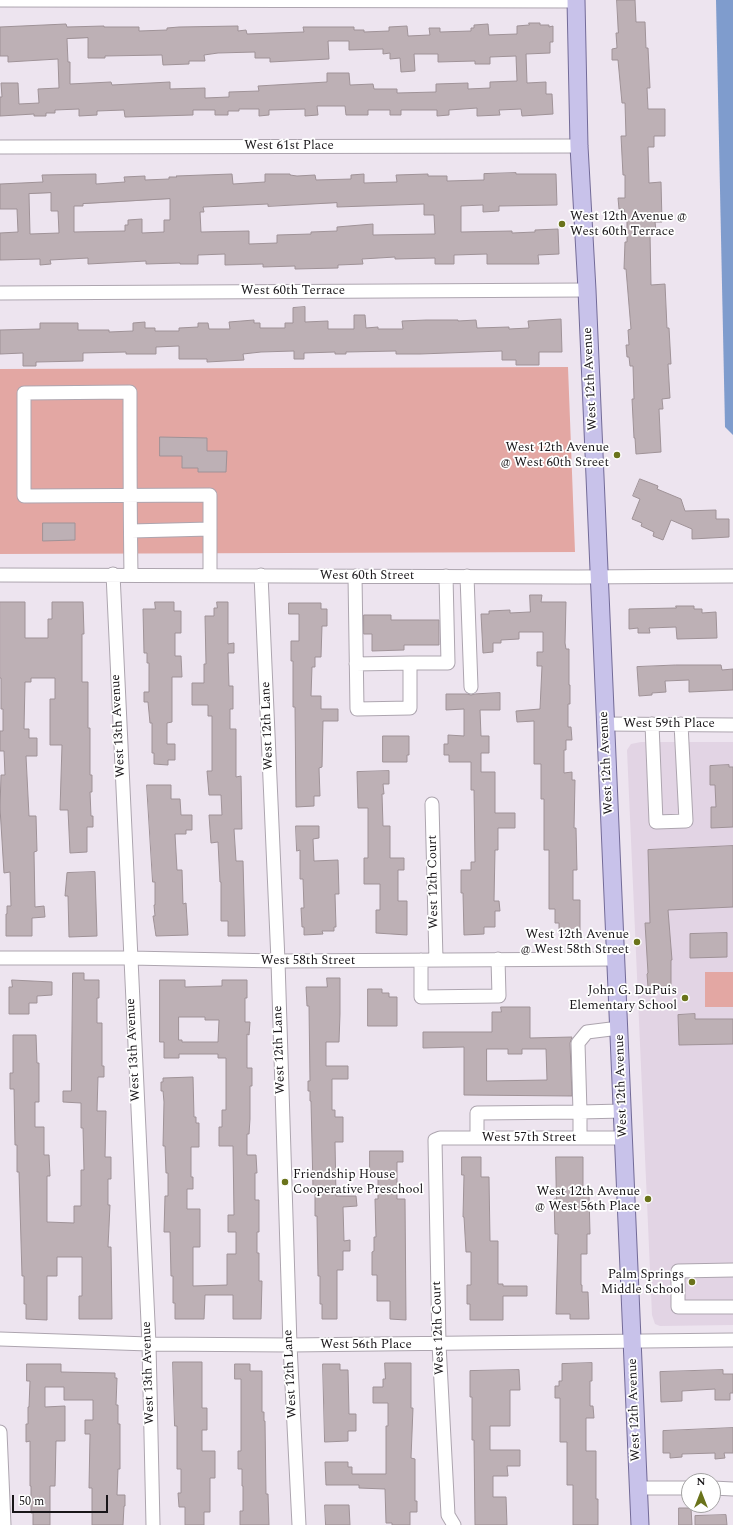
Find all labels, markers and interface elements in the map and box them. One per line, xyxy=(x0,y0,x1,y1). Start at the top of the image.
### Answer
street label: West 61st Place xyxy=(244,138,334,154)
place label: West 12th Avenue @ West 60th Terrace xyxy=(570,209,687,240)
marker: West 12th Avenue @ West 60th Terrace xyxy=(557,219,567,229)
street label: West 60th Terrace xyxy=(241,283,345,299)
street label: West 12th Avenue xyxy=(581,327,601,431)
place label: West 12th Avenue @ West 60th Street xyxy=(501,440,609,471)
marker: West 12th Avenue @ West 60th Street xyxy=(612,450,622,460)
street label: West 60th Street xyxy=(320,568,414,584)
street label: West 13th Avenue xyxy=(109,674,129,778)
street label: West 12th Lane xyxy=(259,681,277,771)
street label: West 12th Avenue xyxy=(597,711,617,815)
street label: West 59th Place xyxy=(623,716,715,732)
street label: West 12th Court xyxy=(425,835,443,929)
place label: West 12th Avenue @ West 58th Street xyxy=(521,927,629,958)
marker: West 12th Avenue @ West 58th Street xyxy=(632,937,642,947)
street label: West 58th Street xyxy=(261,953,355,969)
place label: John G. DuPuis Elementary School xyxy=(569,983,677,1014)
marker: John G. DuPuis Elementary School xyxy=(680,993,690,1003)
street label: West 13th Avenue xyxy=(124,998,144,1102)
street label: West 12th Lane xyxy=(271,1005,289,1095)
street label: West 12th Avenue xyxy=(612,1034,632,1138)
street label: West 57th Street xyxy=(482,1130,576,1146)
place label: Friendship House Cooperative Preschool xyxy=(293,1167,423,1198)
marker: Friendship House Cooperative Preschool xyxy=(280,1177,290,1187)
place label: West 12th Avenue @ West 56th Place xyxy=(535,1184,640,1215)
marker: West 12th Avenue @ West 56th Place xyxy=(643,1194,653,1204)
place label: Palm Springs Middle School xyxy=(601,1267,684,1298)
marker: Palm Springs Middle School xyxy=(687,1277,697,1287)
street label: West 12th Court xyxy=(430,1281,448,1375)
street label: West 13th Avenue xyxy=(139,1321,159,1425)
street label: West 12th Lane xyxy=(281,1329,301,1419)
street label: West 56th Place xyxy=(320,1337,412,1353)
street label: West 12th Avenue xyxy=(625,1358,645,1462)
north arrow xyxy=(681,1473,721,1513)
text: N xyxy=(697,1473,705,1490)
scale bar xyxy=(14,1487,110,1513)
text: 50 m xyxy=(19,1492,44,1511)

